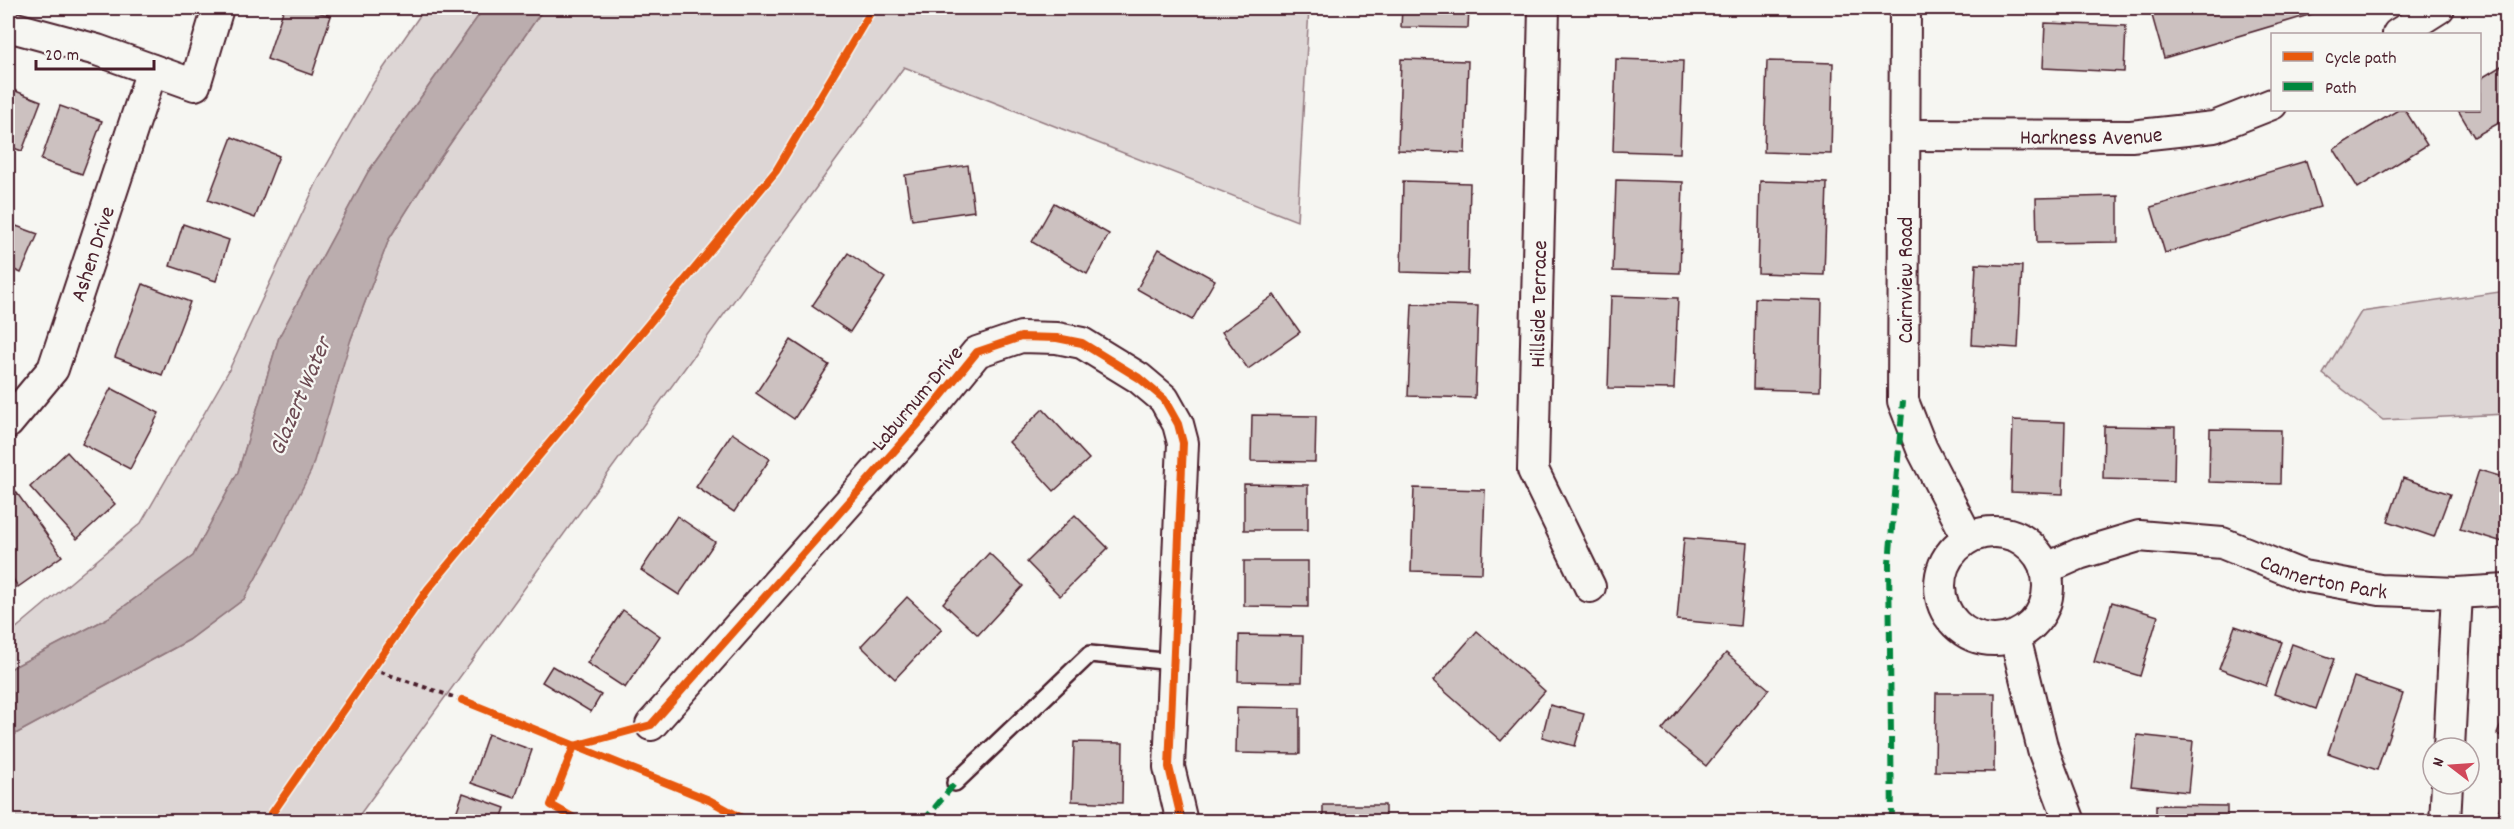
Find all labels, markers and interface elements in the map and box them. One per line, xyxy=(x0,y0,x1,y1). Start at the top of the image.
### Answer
scale bar xyxy=(36,33,154,71)
legend xyxy=(2271,33,2481,111)
text: 20 m xyxy=(45,44,79,69)
text: Cycle path xyxy=(2325,47,2396,72)
text: Path xyxy=(2325,77,2357,102)
street label: Harkness Avenue xyxy=(2020,121,2164,155)
street label: Ashen Drive xyxy=(64,203,125,306)
street label: Cairnview Road xyxy=(1892,217,1923,343)
street label: Hillside Terrace xyxy=(1524,240,1557,368)
water label: Glazert Water xyxy=(262,330,343,462)
street label: Laburnum Drive xyxy=(865,340,972,459)
street label: Cannerton Park xyxy=(2255,548,2388,609)
north arrow xyxy=(2421,736,2481,796)
text: N xyxy=(2427,755,2451,769)

